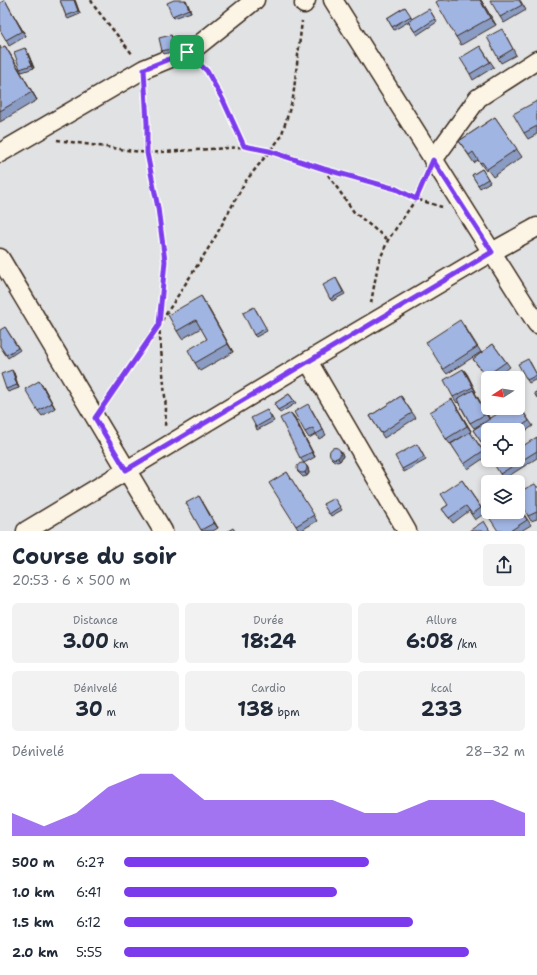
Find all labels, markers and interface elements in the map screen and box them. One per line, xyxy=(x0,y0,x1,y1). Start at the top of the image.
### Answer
pin xyxy=(170,35,204,69)
icon: arrive xyxy=(176,41,198,63)
north arrow xyxy=(481,371,525,415)
map controls xyxy=(481,371,525,519)
button: locate xyxy=(481,423,525,467)
button: layers xyxy=(481,475,525,519)
text: Course du soir xyxy=(12,542,177,571)
button: share xyxy=(483,544,525,586)
text: 20:53 · 6 × 500 m xyxy=(12,572,130,589)
text: Distance xyxy=(73,613,118,628)
text: Durée xyxy=(253,613,284,628)
text: Allure xyxy=(426,613,457,628)
text: 3.00 xyxy=(63,628,109,654)
text: 18:24 xyxy=(241,628,296,654)
text: 6:08 xyxy=(406,628,454,654)
text: km xyxy=(109,637,128,652)
text: /km xyxy=(454,637,477,652)
text: Dénivelé xyxy=(73,681,118,696)
text: Cardio xyxy=(251,681,286,696)
text: kcal xyxy=(431,681,452,696)
text: 30 xyxy=(75,696,103,722)
text: 138 xyxy=(237,696,274,722)
text: 233 xyxy=(421,696,462,722)
text: m xyxy=(103,705,116,720)
text: bpm xyxy=(274,705,300,720)
text: Dénivelé xyxy=(12,743,64,760)
text: 28–32 m xyxy=(465,743,525,760)
text: 500 m xyxy=(12,854,55,871)
text: 6:27 xyxy=(76,854,105,871)
text: 1.0 km xyxy=(12,884,54,901)
text: 6:41 xyxy=(76,884,101,901)
text: 1.5 km xyxy=(12,914,54,931)
text: 6:12 xyxy=(76,914,101,931)
text: 2.0 km xyxy=(12,944,58,961)
text: 5:55 xyxy=(76,944,102,961)

